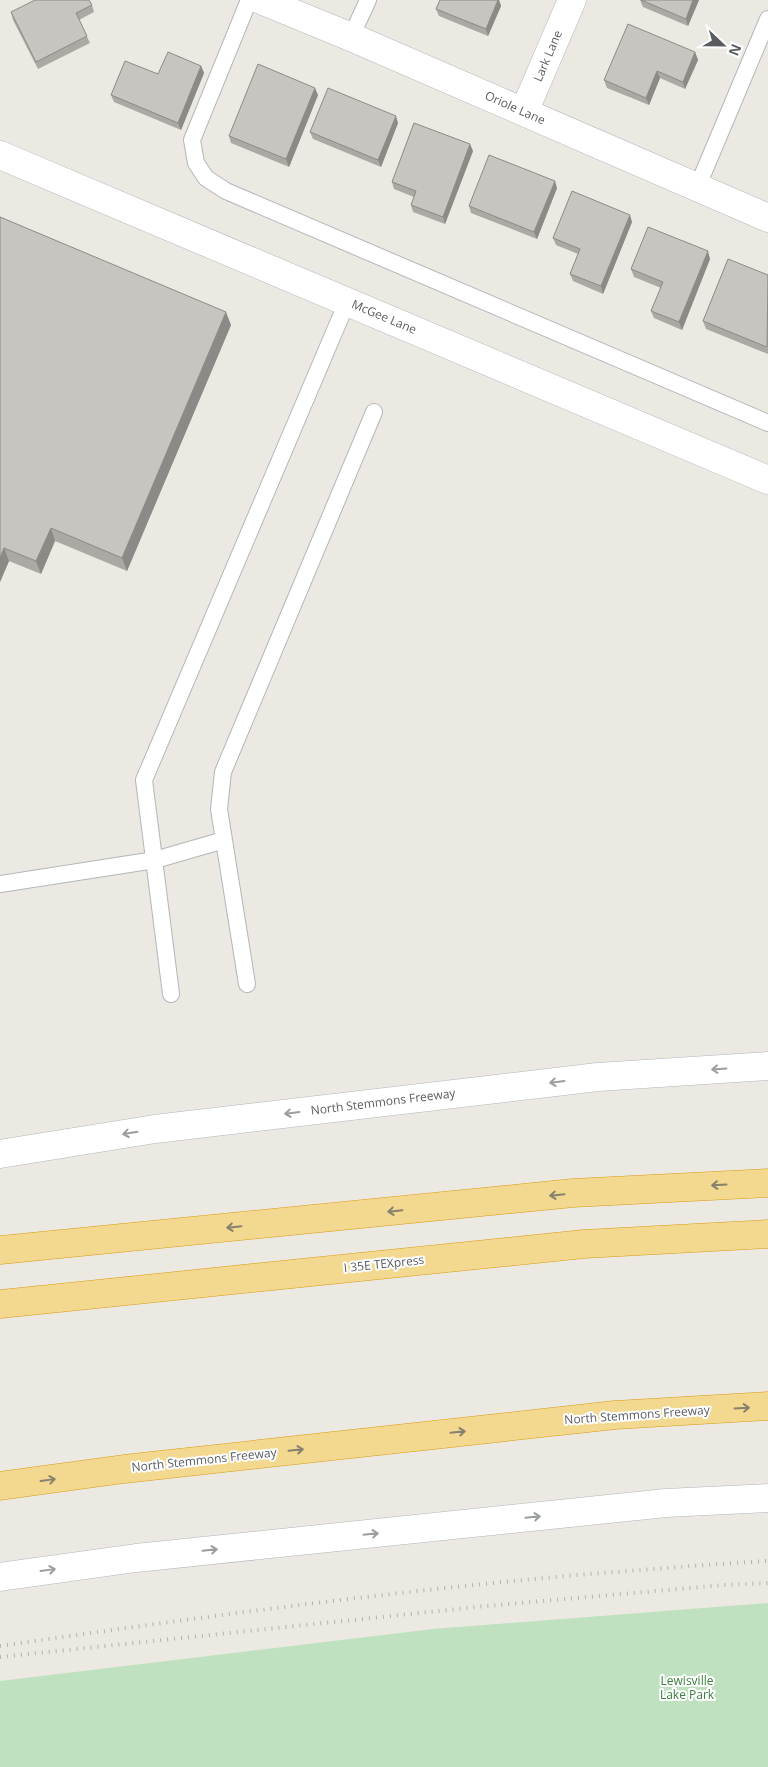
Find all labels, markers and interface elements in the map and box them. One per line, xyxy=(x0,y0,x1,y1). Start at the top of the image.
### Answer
north arrow xyxy=(698,20,748,70)
street label: Lark Lane xyxy=(529,27,566,84)
text: N xyxy=(725,41,746,59)
street label: Oriole Lane xyxy=(482,87,548,129)
street label: McGee Lane xyxy=(349,295,419,338)
one-way arrow xyxy=(712,1065,728,1074)
one-way arrow xyxy=(550,1077,566,1087)
street label: North Stemmons Freeway xyxy=(310,1084,457,1119)
one-way arrow xyxy=(284,1108,300,1118)
one-way arrow xyxy=(123,1128,139,1138)
one-way arrow xyxy=(712,1181,728,1190)
one-way arrow xyxy=(549,1190,565,1200)
one-way arrow xyxy=(388,1206,404,1216)
one-way arrow xyxy=(226,1222,242,1232)
street label: I 35E TEXpress xyxy=(343,1251,425,1276)
street label: North Stemmons Freeway xyxy=(564,1401,711,1428)
one-way arrow xyxy=(734,1403,750,1412)
one-way arrow xyxy=(450,1427,466,1437)
street label: North Stemmons Freeway xyxy=(131,1443,278,1476)
one-way arrow xyxy=(288,1445,304,1455)
one-way arrow xyxy=(40,1474,56,1484)
one-way arrow xyxy=(525,1512,541,1522)
one-way arrow xyxy=(363,1529,379,1539)
one-way arrow xyxy=(201,1546,217,1555)
one-way arrow xyxy=(40,1565,56,1575)
park label: Lewisville Lake Park xyxy=(660,1672,715,1703)

